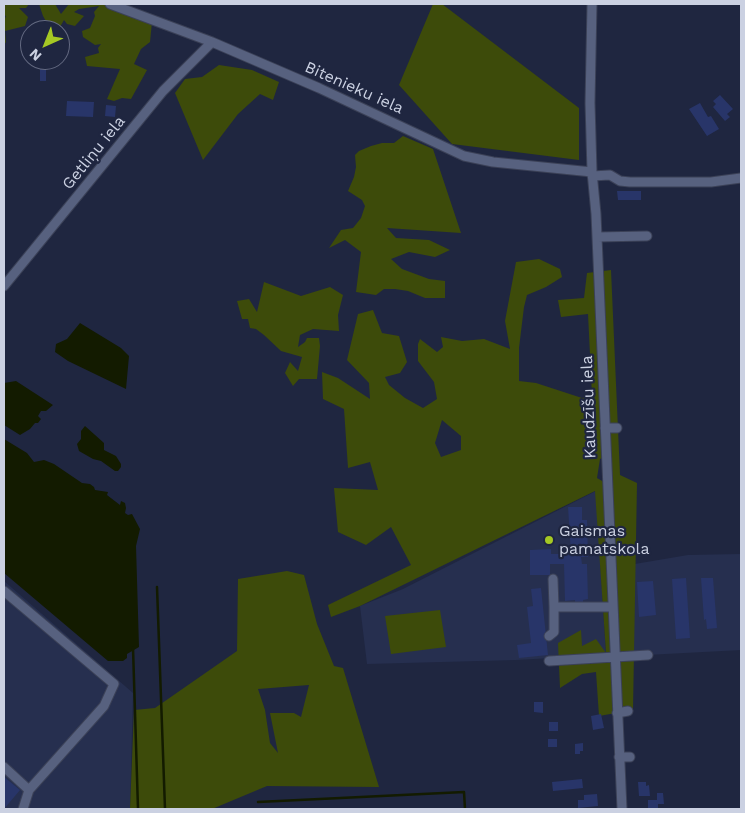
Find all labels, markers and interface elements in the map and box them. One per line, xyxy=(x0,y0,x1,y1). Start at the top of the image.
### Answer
north arrow xyxy=(20,20,70,70)
text: N xyxy=(26,46,45,64)
street label: Bitenieku iela xyxy=(302,58,406,118)
street label: Getliņu iela xyxy=(59,112,129,194)
street label: Kaudzīšu iela xyxy=(578,355,600,459)
place label: Gaismas pamatskola xyxy=(559,521,650,559)
marker: Gaismas pamatskola xyxy=(543,534,555,546)

